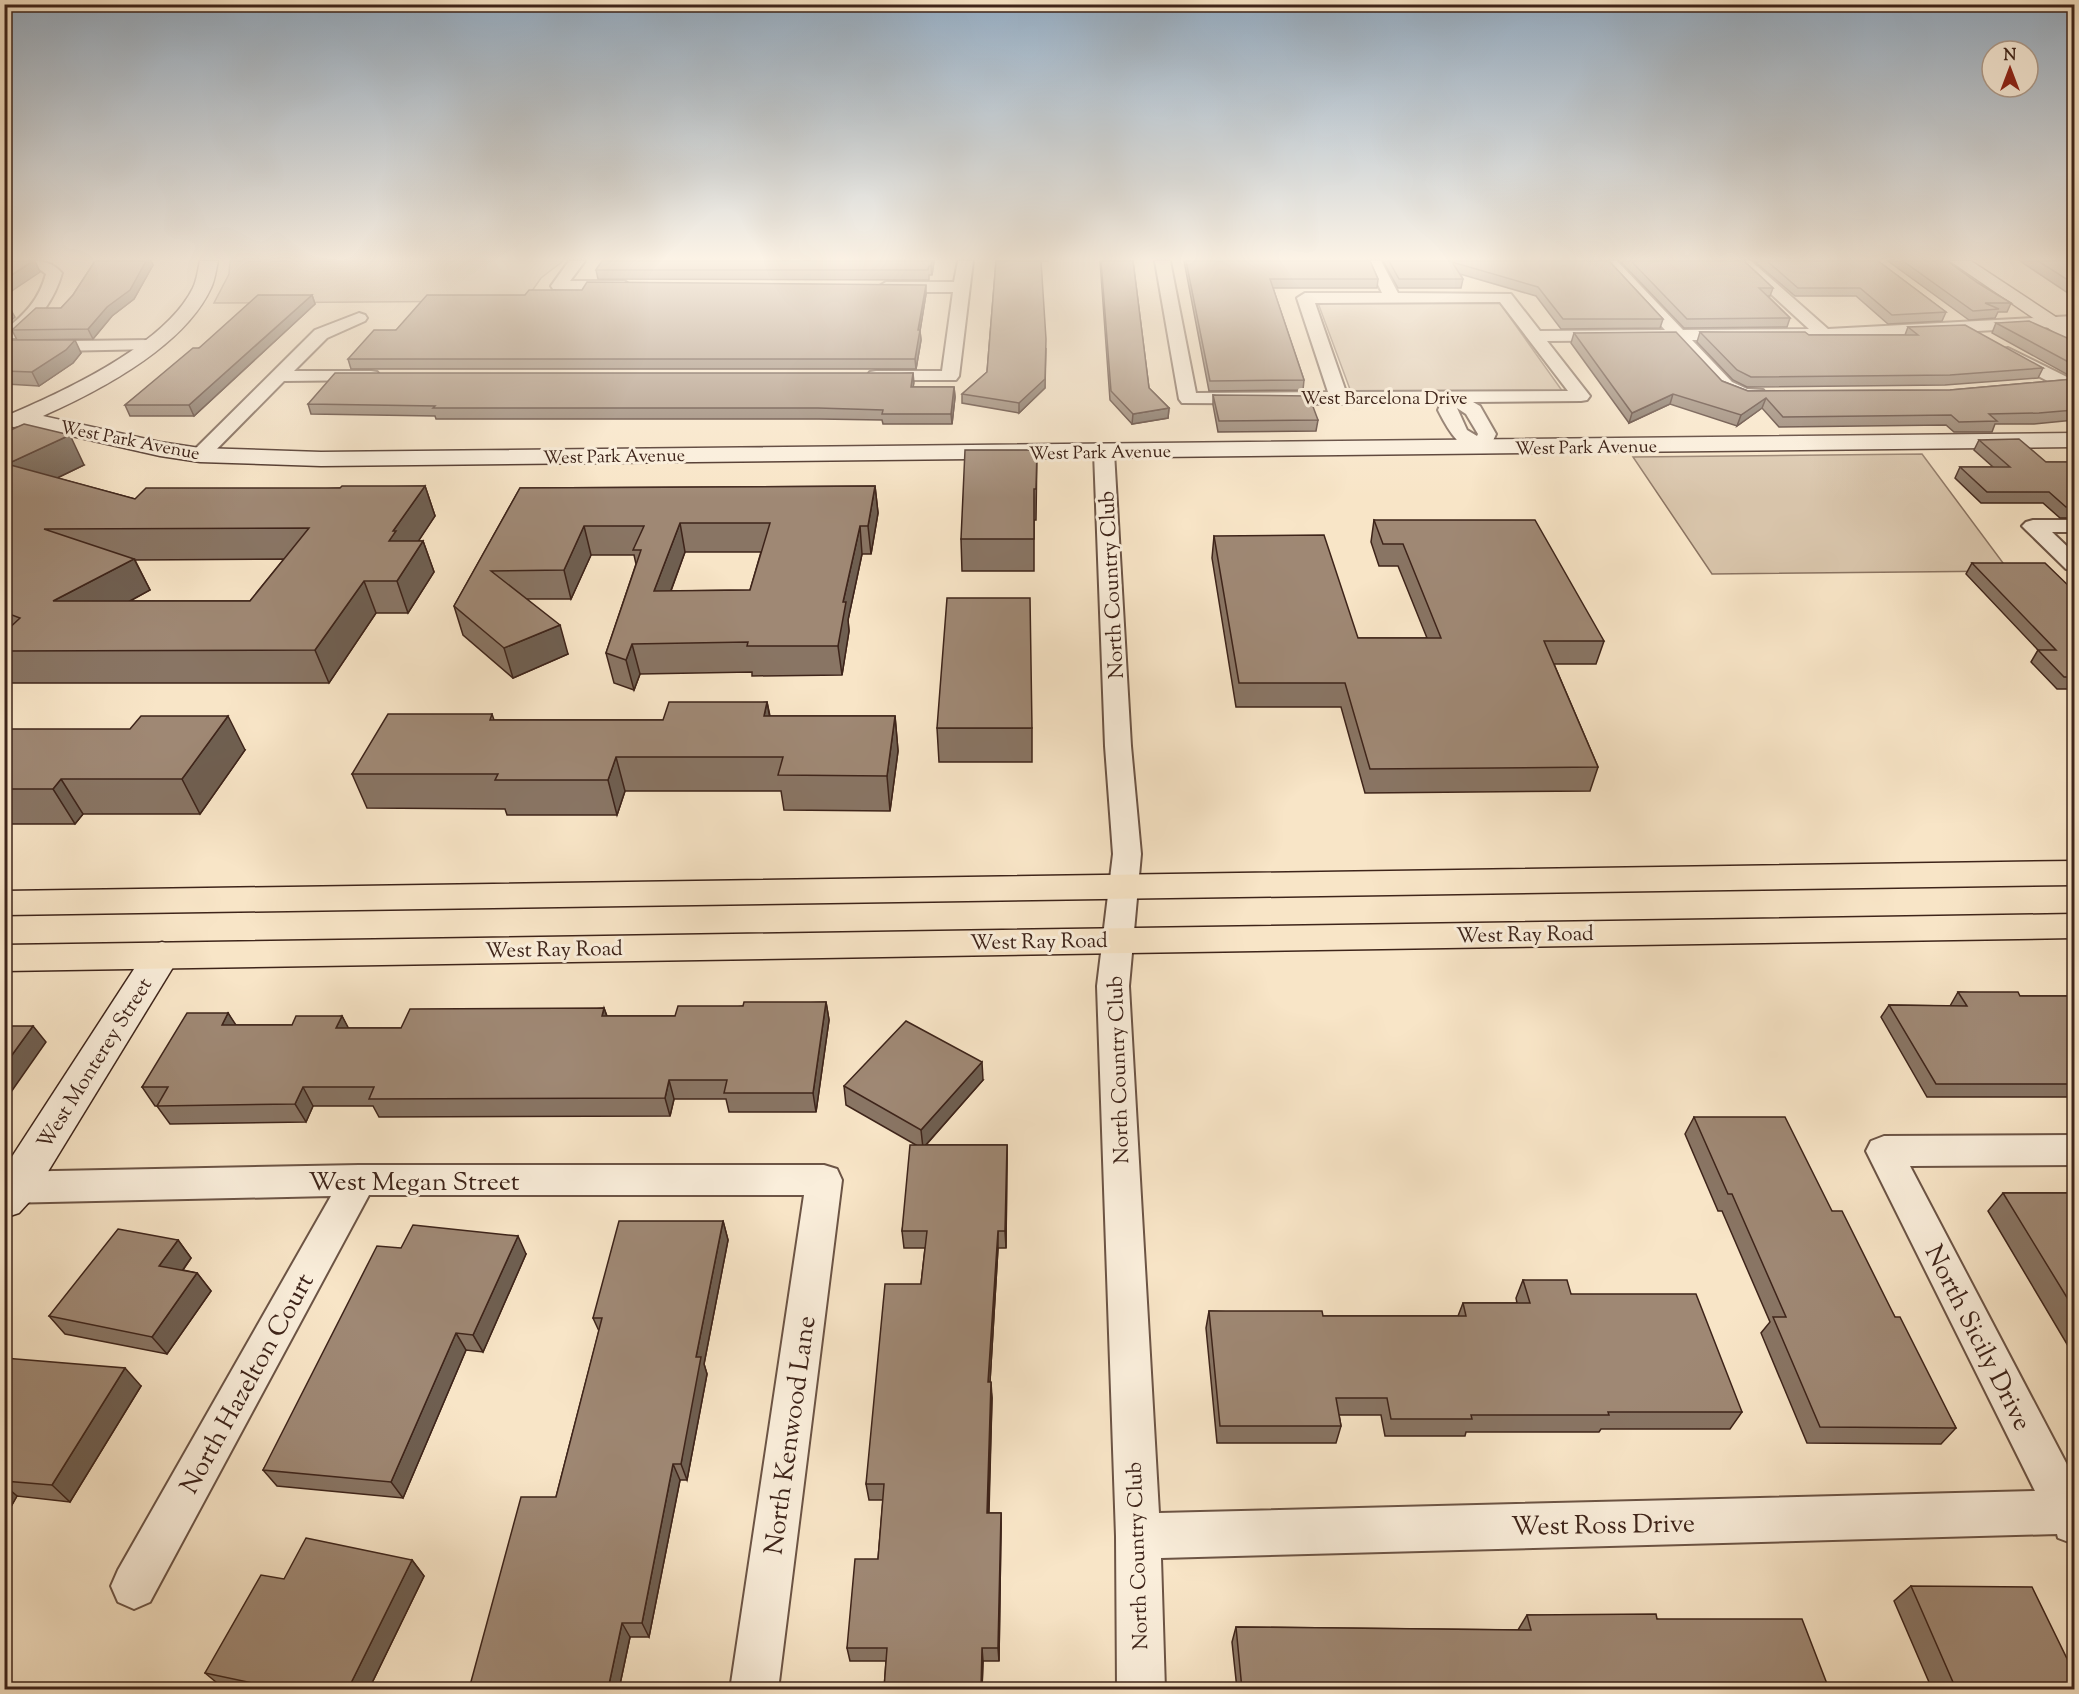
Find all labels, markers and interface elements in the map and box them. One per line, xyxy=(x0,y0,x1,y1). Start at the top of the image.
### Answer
north arrow xyxy=(1980,39,2040,99)
text: N xyxy=(2004,45,2017,68)
street label: West Barcelona Drive xyxy=(1300,387,1468,413)
street label: West Park Avenue xyxy=(57,416,202,468)
street label: West Park Avenue xyxy=(1515,435,1657,463)
street label: West Park Avenue xyxy=(1029,440,1171,468)
street label: West Park Avenue xyxy=(543,444,685,472)
street label: North Country Club xyxy=(1093,490,1133,679)
street label: West Ray Road xyxy=(1456,920,1594,952)
street label: West Ray Road xyxy=(970,927,1108,959)
street label: West Ray Road xyxy=(485,935,623,967)
street label: West Monterey Street xyxy=(31,973,161,1156)
street label: North Country Club xyxy=(1102,976,1138,1164)
street label: West Megan Street xyxy=(308,1165,520,1202)
street label: North Sicily Drive xyxy=(1914,1239,2040,1437)
street label: North Hazelton Court xyxy=(172,1267,324,1501)
street label: North Kenwood Lane xyxy=(756,1314,827,1557)
street label: North Country Club xyxy=(1121,1462,1157,1650)
street label: West Ross Drive xyxy=(1511,1506,1695,1547)

